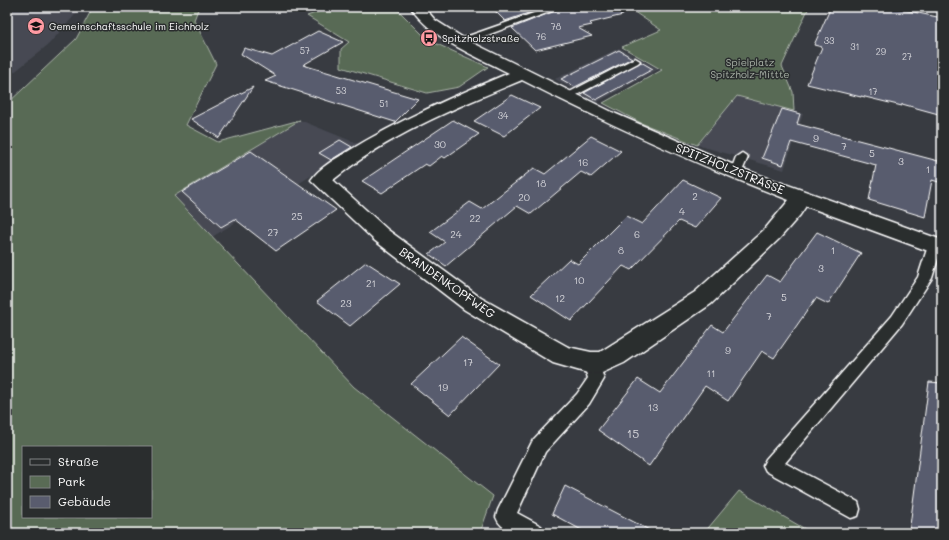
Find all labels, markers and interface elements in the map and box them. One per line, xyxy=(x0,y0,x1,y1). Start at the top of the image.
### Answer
school or university icon: Gemeinschaftsschule im Eichholz xyxy=(26,16,46,36)
place label: Gemeinschaftsschule im Eichholz xyxy=(49,19,209,33)
house number: 78 xyxy=(551,21,562,32)
bus stop icon: Spitzholzstraße xyxy=(419,28,439,48)
place label: Spitzholzstraße xyxy=(442,31,520,45)
house number: 76 xyxy=(536,31,546,42)
house number: 33 xyxy=(824,35,834,46)
house number: 31 xyxy=(850,41,860,52)
house number: 57 xyxy=(300,45,310,56)
house number: 29 xyxy=(876,46,887,57)
house number: 27 xyxy=(902,51,912,62)
park label: Spielplatz Spitzholz-Mittte xyxy=(710,55,790,81)
house number: 53 xyxy=(336,85,346,96)
house number: 17 xyxy=(868,86,878,97)
house number: 51 xyxy=(379,98,389,109)
house number: 34 xyxy=(498,110,509,121)
house number: 9 xyxy=(813,131,819,145)
house number: 30 xyxy=(434,137,446,151)
street label: SPITZHOLZSTRASSE xyxy=(673,139,787,197)
house number: 7 xyxy=(841,139,847,153)
house number: 5 xyxy=(869,146,875,160)
house number: 3 xyxy=(898,154,904,168)
house number: 16 xyxy=(578,155,588,169)
house number: 1 xyxy=(926,162,930,176)
house number: 18 xyxy=(536,176,546,190)
house number: 2 xyxy=(692,189,698,203)
house number: 20 xyxy=(518,190,530,204)
house number: 4 xyxy=(679,204,685,218)
house number: 25 xyxy=(291,209,303,223)
house number: 22 xyxy=(469,211,481,225)
house number: 27 xyxy=(267,225,279,239)
house number: 24 xyxy=(450,227,462,241)
house number: 6 xyxy=(634,227,640,241)
street label: BRANDENKOPFWEG xyxy=(397,243,499,321)
house number: 8 xyxy=(618,243,624,257)
house number: 1 xyxy=(831,243,835,257)
house number: 3 xyxy=(818,261,824,275)
house number: 10 xyxy=(574,273,584,287)
house number: 21 xyxy=(366,276,376,290)
house number: 5 xyxy=(781,290,787,304)
house number: 12 xyxy=(555,291,565,305)
house number: 23 xyxy=(340,296,352,310)
house number: 7 xyxy=(766,309,772,323)
house number: 9 xyxy=(725,343,731,357)
house number: 17 xyxy=(463,355,473,369)
house number: 11 xyxy=(707,366,715,380)
house number: 19 xyxy=(438,380,448,394)
house number: 13 xyxy=(648,400,658,414)
house number: 15 xyxy=(627,425,639,441)
legend xyxy=(22,446,152,518)
text: Straße xyxy=(58,453,99,469)
text: Park xyxy=(58,473,85,489)
text: Gebäude xyxy=(58,493,111,509)

